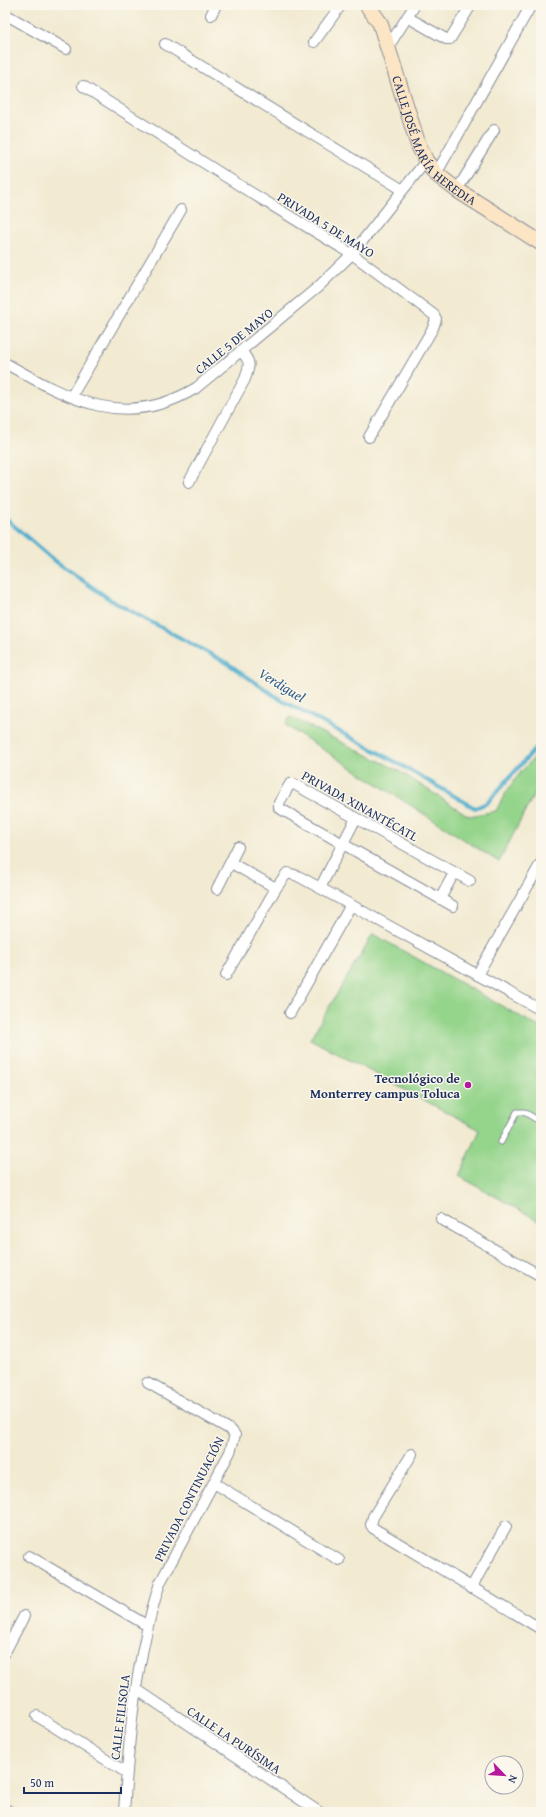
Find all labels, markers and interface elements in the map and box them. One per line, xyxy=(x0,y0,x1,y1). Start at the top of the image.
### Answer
street label: CALLE JOSÉ MARÍA HEREDIA xyxy=(388,73,480,210)
street label: PRIVADA 5 DE MAYO xyxy=(274,188,378,262)
street label: CALLE 5 DE MAYO xyxy=(191,303,277,379)
water label: Verdiguel xyxy=(255,663,310,707)
street label: PRIVADA XINANTÉCATL xyxy=(298,766,422,846)
place label: Tecnológico de Monterrey campus Toluca xyxy=(310,1069,460,1103)
marker: Tecnológico de Monterrey campus Toluca xyxy=(463,1080,473,1090)
street label: PRIVADA CONTINUACIÓN xyxy=(149,1433,229,1565)
street label: CALLE FILISOLA xyxy=(105,1673,135,1761)
street label: CALLE LA PURÍSIMA xyxy=(183,1701,285,1779)
north arrow xyxy=(484,1755,524,1795)
scale bar xyxy=(24,1769,121,1795)
text: N xyxy=(504,1773,522,1787)
text: 50 m xyxy=(30,1774,54,1791)

